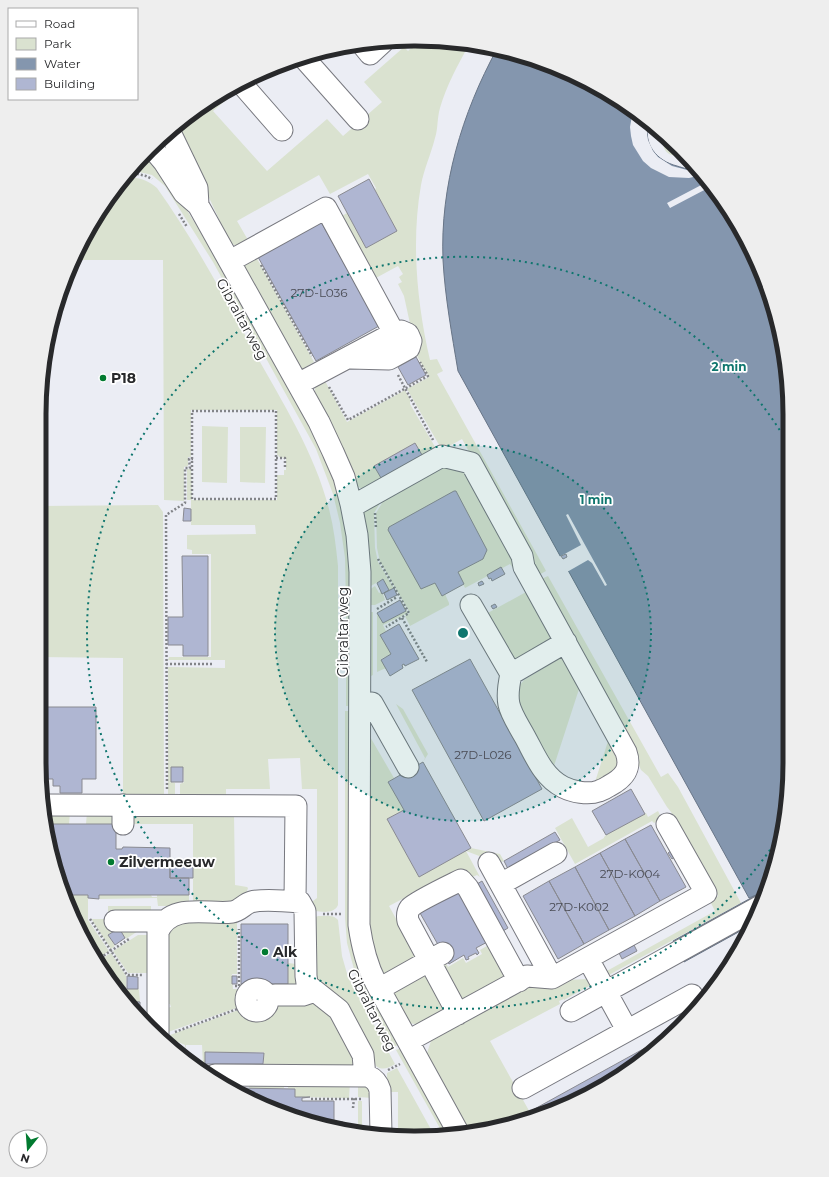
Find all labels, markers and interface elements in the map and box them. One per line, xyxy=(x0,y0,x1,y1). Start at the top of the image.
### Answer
legend xyxy=(8,8,138,100)
text: Road xyxy=(44,16,75,31)
text: Park xyxy=(44,36,72,51)
text: Water xyxy=(44,56,81,71)
text: Building xyxy=(44,76,95,91)
street label: Gibraltarweg xyxy=(212,275,272,363)
house number: 27D-L036 xyxy=(290,285,348,300)
text: 2 min xyxy=(712,359,746,374)
place label: P18 xyxy=(111,369,136,387)
marker: P18 xyxy=(98,373,108,383)
text: 1 min xyxy=(580,492,612,507)
street label: Gibraltarweg xyxy=(334,587,352,677)
centre of rings xyxy=(456,626,470,640)
house number: 27D-L026 xyxy=(454,747,512,762)
place label: Zilvermeeuw xyxy=(119,853,216,871)
marker: Zilvermeeuw xyxy=(106,857,116,867)
house number: 27D-K004 xyxy=(600,866,660,881)
house number: 27D-K002 xyxy=(549,899,609,914)
place label: Alk xyxy=(272,943,298,961)
marker: Alk xyxy=(260,947,270,957)
street label: Gibraltarweg xyxy=(343,966,401,1054)
north arrow xyxy=(8,1129,48,1169)
text: N xyxy=(19,1151,31,1167)

